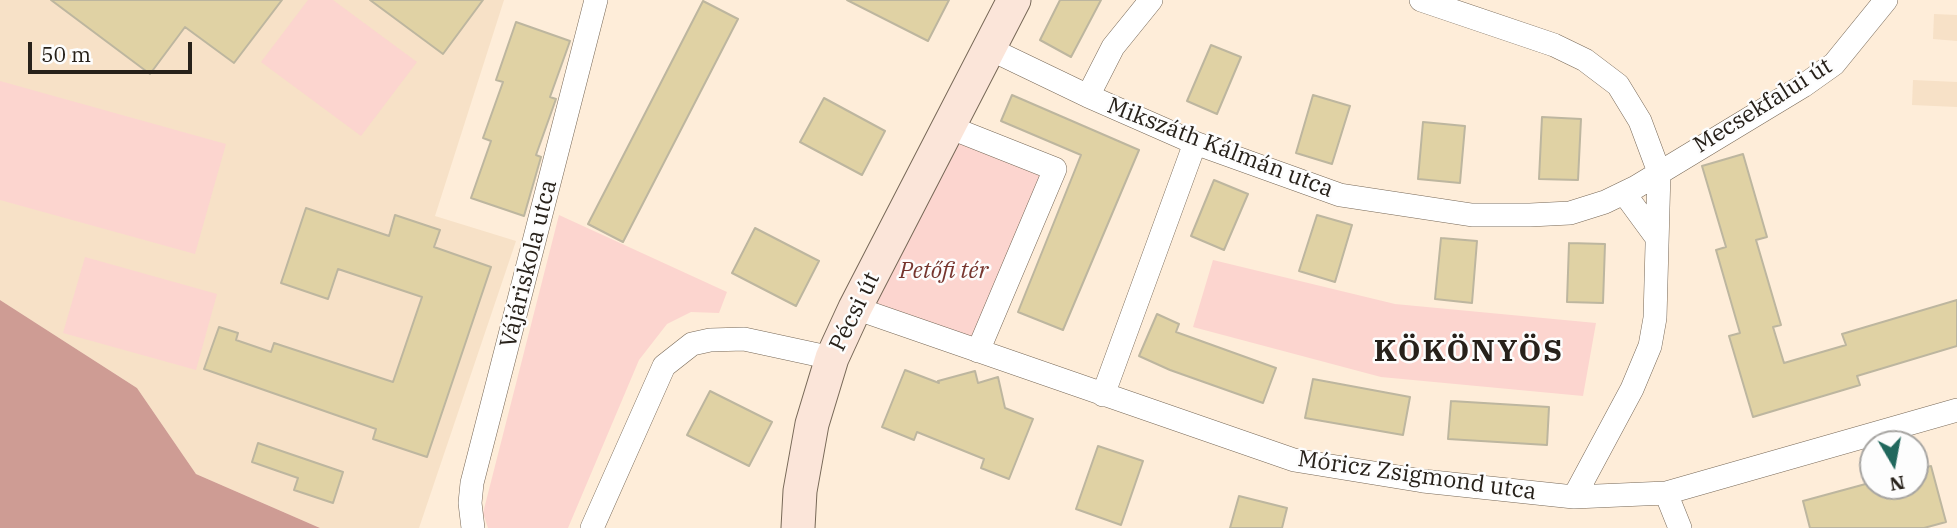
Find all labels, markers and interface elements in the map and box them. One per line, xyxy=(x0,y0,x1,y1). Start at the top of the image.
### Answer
scale bar xyxy=(32,28,196,72)
text: 50 m xyxy=(41,40,91,68)
street label: Mecsekfalui út xyxy=(1689,53,1837,159)
street label: Mikszáth Kálmán utca xyxy=(1103,92,1337,204)
street label: Vájáriskola utca xyxy=(495,177,563,351)
park label: Petőfi tér xyxy=(899,257,989,285)
street label: Pécsi út xyxy=(824,268,886,356)
district label: KÖKÖNYÖS xyxy=(1375,334,1563,370)
north arrow xyxy=(1859,430,1929,500)
street label: Móricz Zsigmond utca xyxy=(1296,446,1538,506)
text: N xyxy=(1888,471,1907,497)

